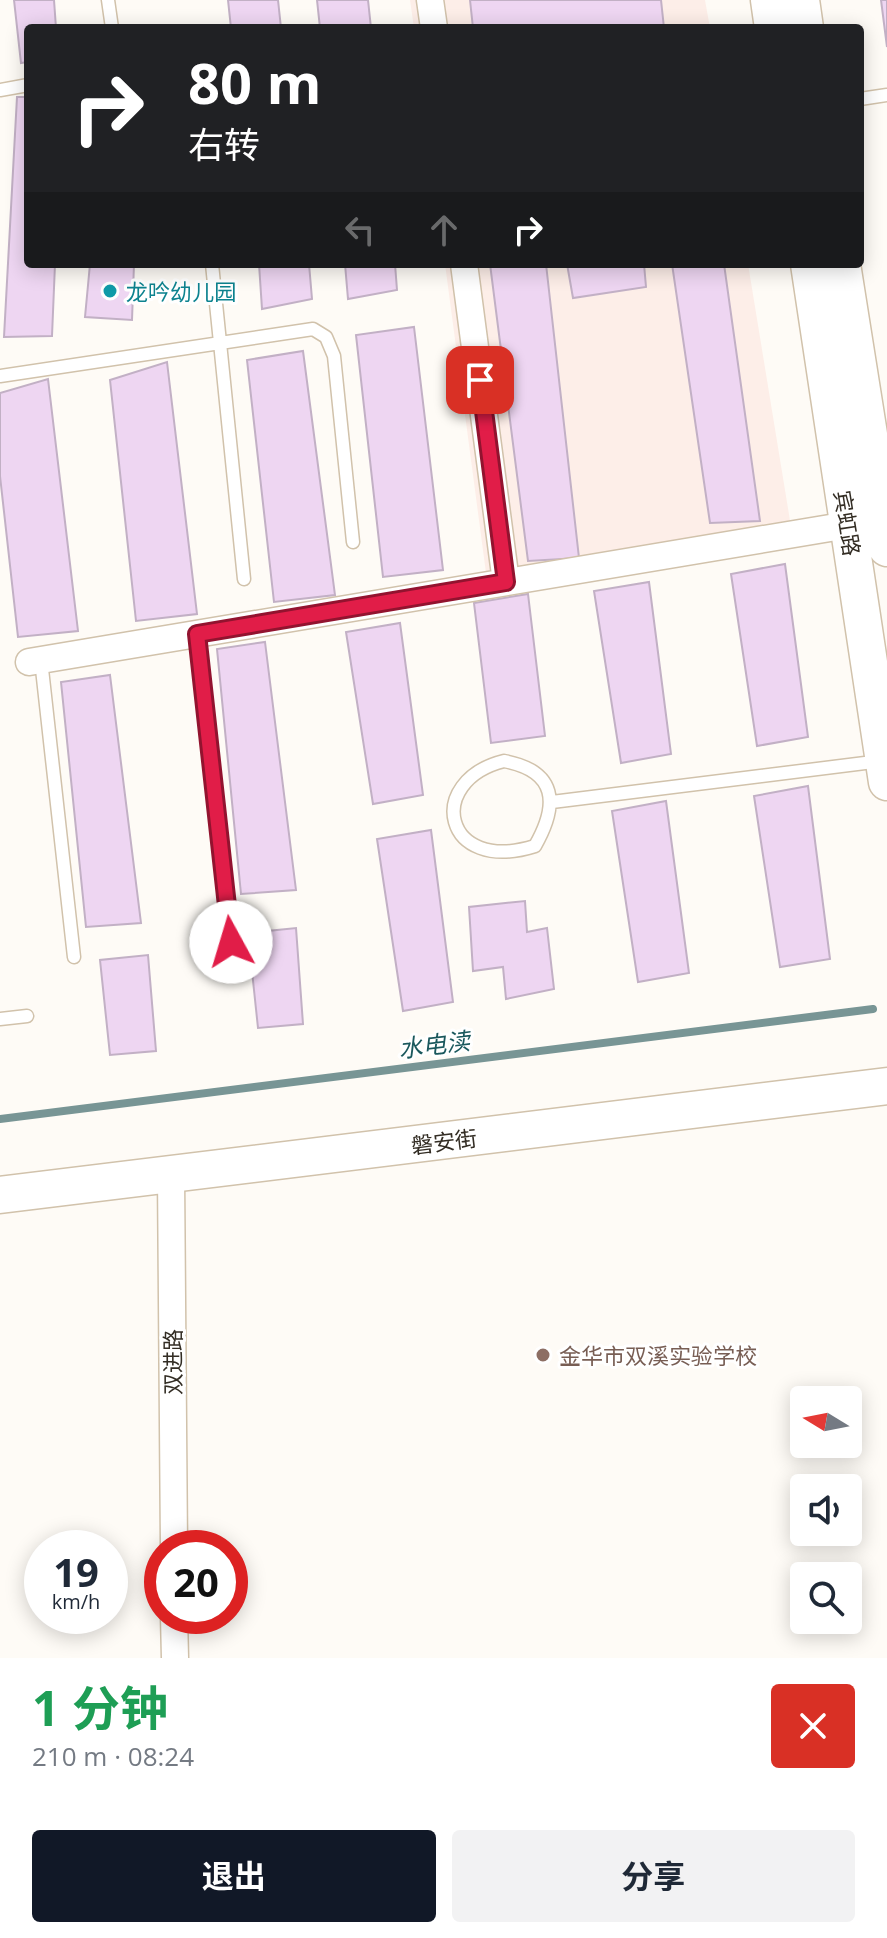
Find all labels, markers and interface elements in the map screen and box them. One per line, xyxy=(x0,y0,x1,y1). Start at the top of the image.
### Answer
text: 80 m xyxy=(188,44,322,120)
icon: right xyxy=(56,56,160,160)
text: 右转 xyxy=(188,120,260,169)
icon: left xyxy=(338,208,382,252)
icon: ahead xyxy=(422,208,466,252)
icon: right xyxy=(506,208,550,252)
place label: 龙吟幼儿园 xyxy=(126,276,236,306)
marker: 龙吟幼儿园 xyxy=(101,282,119,300)
pin xyxy=(446,346,514,414)
icon: arrive xyxy=(458,358,502,402)
street label: 宾虹路 xyxy=(828,488,868,558)
position arrow xyxy=(189,900,273,984)
water label: 水电渎 xyxy=(396,1023,475,1065)
street label: 磐安街 xyxy=(409,1122,479,1160)
street label: 双进路 xyxy=(157,1329,187,1395)
place label: 金华市双溪实验学校 xyxy=(559,1340,757,1370)
marker: 金华市双溪实验学校 xyxy=(534,1346,552,1364)
north arrow xyxy=(790,1386,862,1458)
map controls xyxy=(790,1386,862,1634)
button: sound xyxy=(790,1474,862,1546)
speed limit sign: 20 xyxy=(144,1530,248,1634)
text: 19 xyxy=(53,1544,99,1599)
button: search xyxy=(790,1562,862,1634)
text: km/h xyxy=(52,1588,100,1615)
text: 1 分钟 xyxy=(32,1675,168,1740)
button: close xyxy=(771,1684,855,1768)
text: 210 m · 08:24 xyxy=(32,1738,194,1774)
button: 退出 xyxy=(32,1830,436,1922)
button: 分享 xyxy=(452,1830,855,1922)

